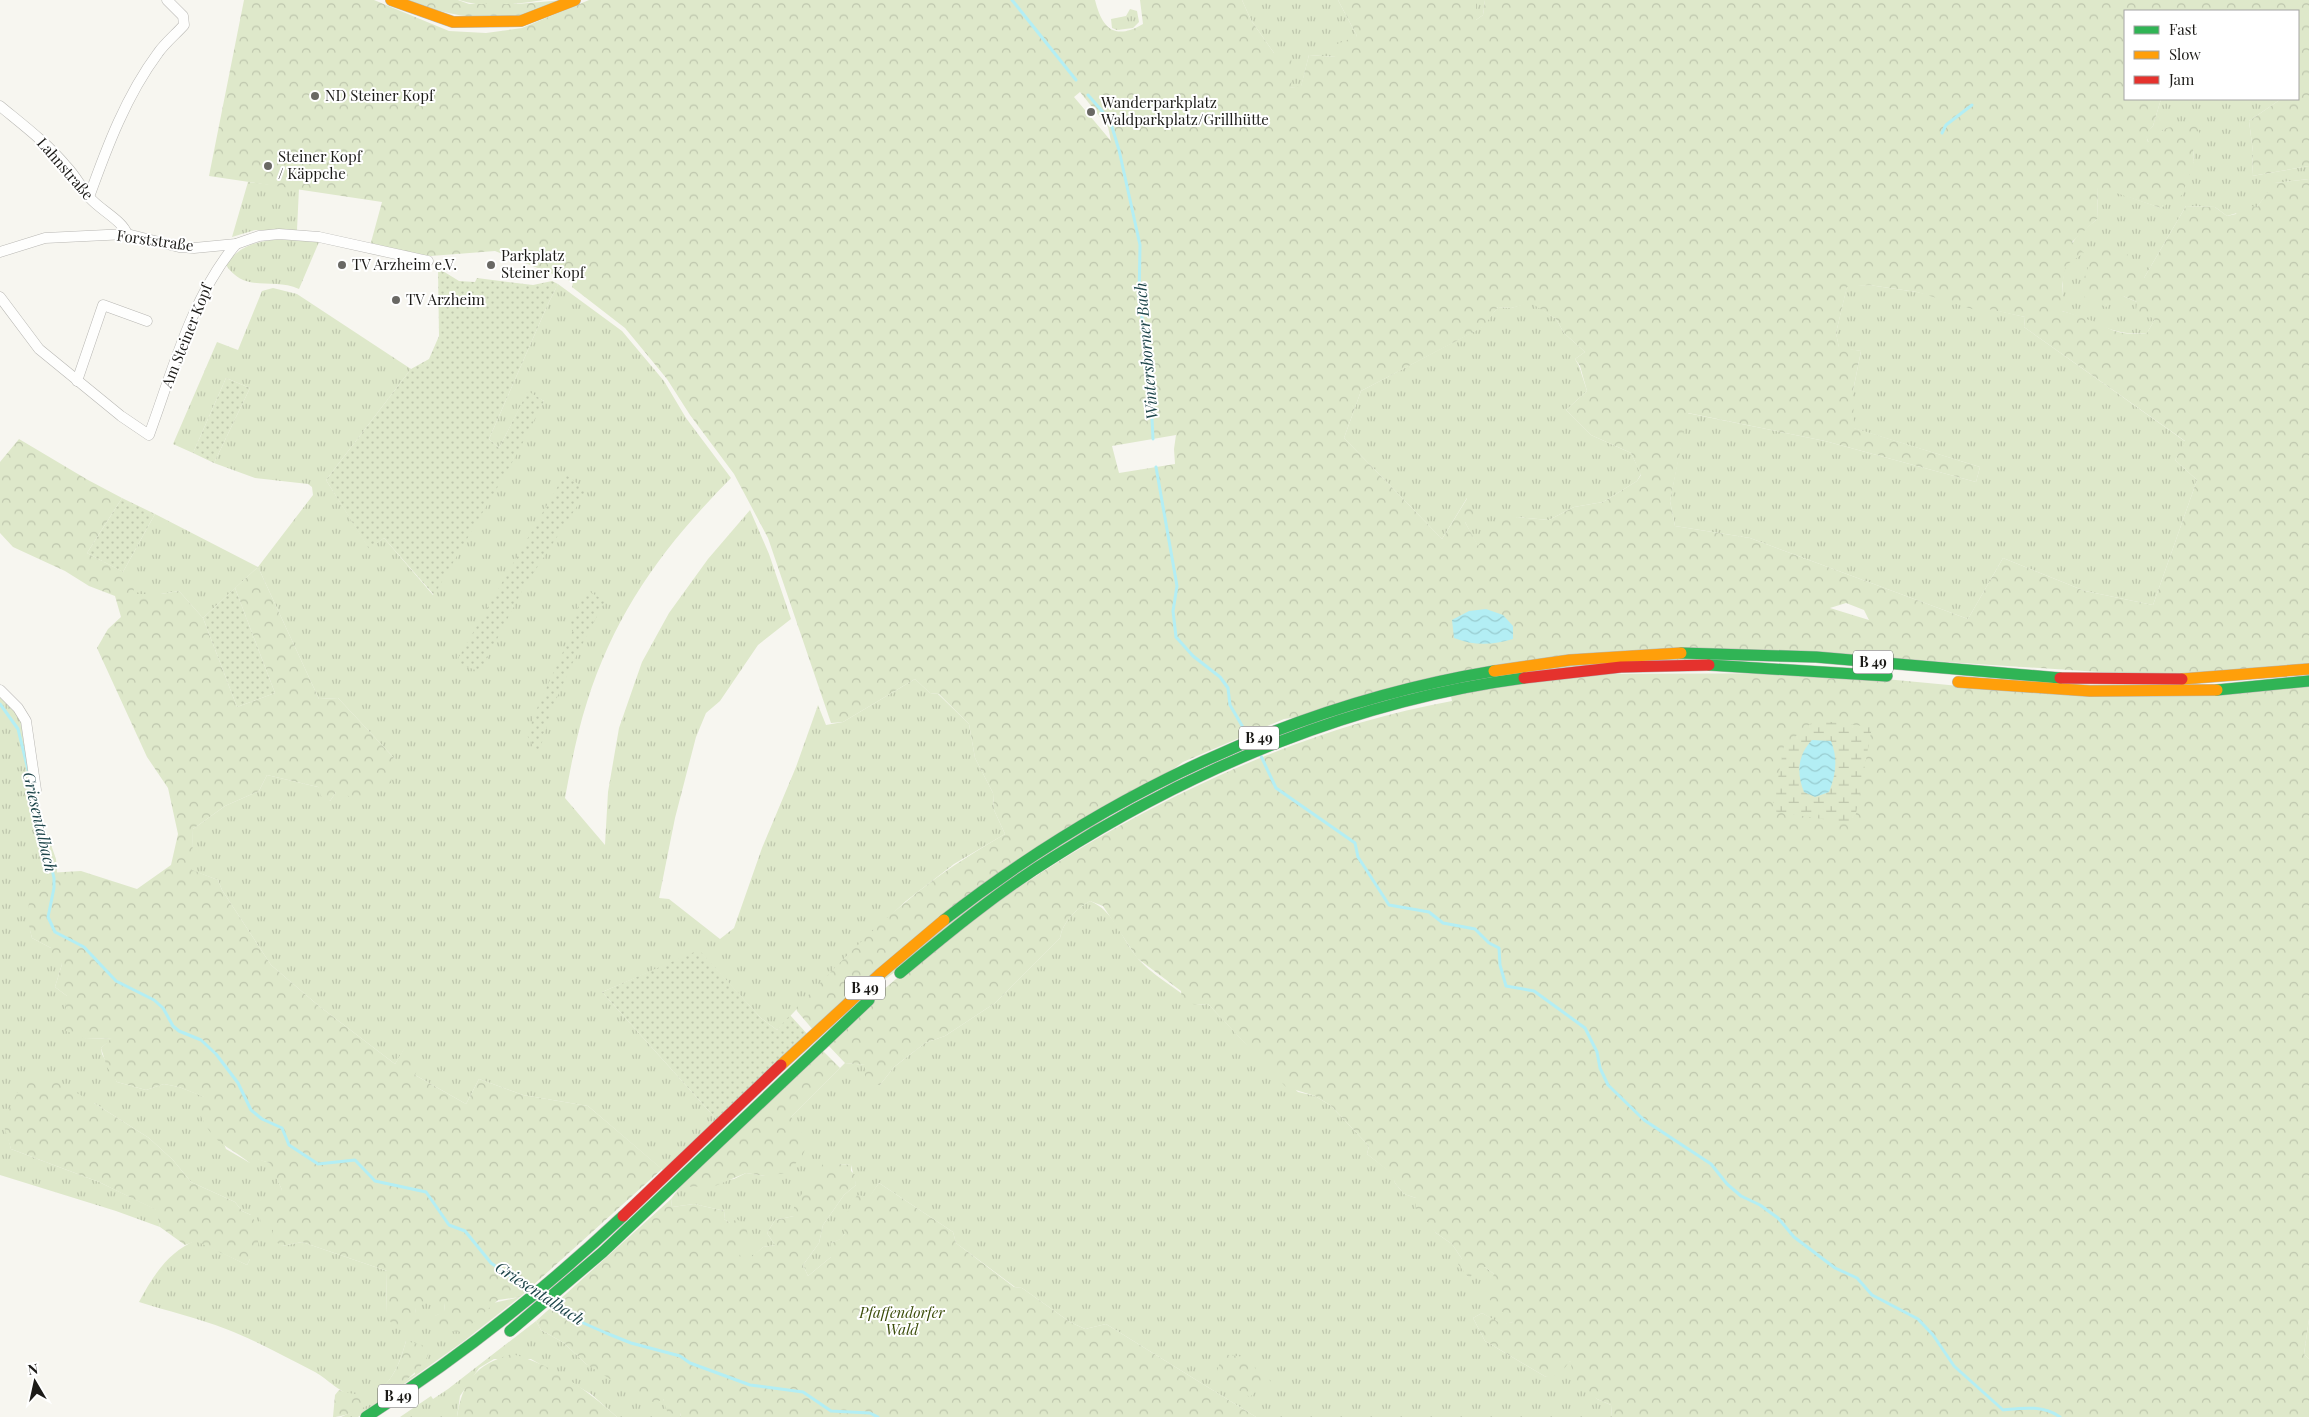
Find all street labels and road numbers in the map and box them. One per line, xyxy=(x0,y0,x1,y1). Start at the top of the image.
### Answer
street label: Lahnstraße xyxy=(33,133,98,204)
street label: Forststraße xyxy=(115,225,195,255)
street label: Am Steiner Kopf xyxy=(156,280,216,391)
road number: B 49 xyxy=(1853,650,1893,674)
road number: B 49 xyxy=(1239,726,1279,750)
road number: B 49 xyxy=(845,976,885,1000)
road number: B 49 xyxy=(378,1384,418,1408)

